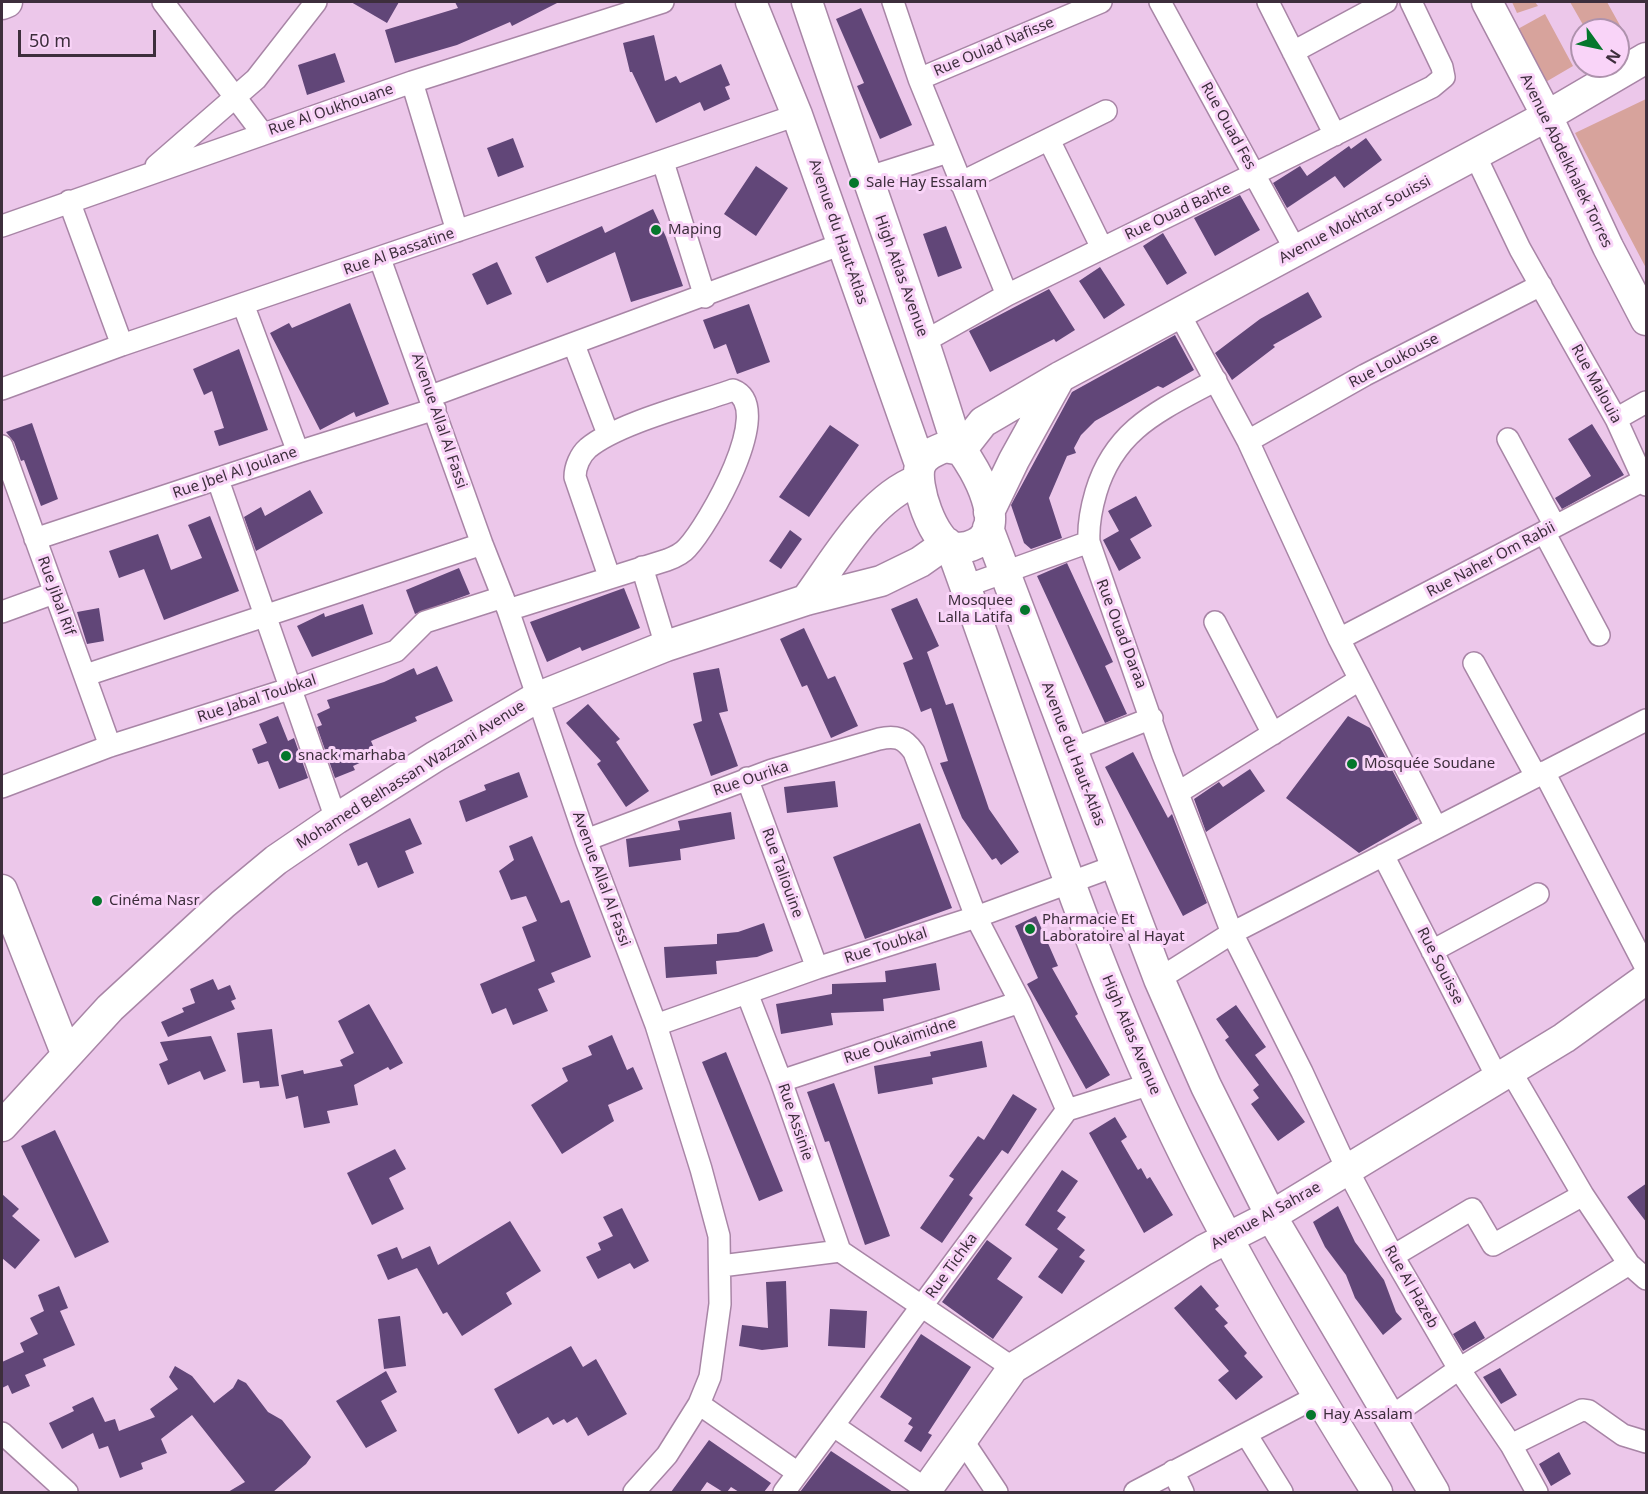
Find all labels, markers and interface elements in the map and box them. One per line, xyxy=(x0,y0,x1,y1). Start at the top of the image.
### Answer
street label: Rue Oulad Nafisse xyxy=(931,14,1057,80)
scale bar xyxy=(21,18,159,56)
north arrow xyxy=(1570,18,1630,78)
text: 50 m xyxy=(29,28,71,52)
text: N xyxy=(1601,45,1626,68)
street label: Avenue Abdelkhalek Torres xyxy=(1516,71,1616,251)
street label: Rue Ouad Fes xyxy=(1197,79,1259,173)
street label: Rue Al Oukhouane xyxy=(266,80,396,140)
street label: Avenue du Haut-Atlas xyxy=(805,157,871,307)
street label: Avenue Mokhtar Souissi xyxy=(1276,172,1434,268)
place label: Sale Hay Essalam xyxy=(866,174,987,192)
marker: Sale Hay Essalam xyxy=(847,176,861,190)
street label: Rue Ouad Bahte xyxy=(1122,180,1234,244)
street label: High Atlas Avenue xyxy=(871,213,931,339)
place label: Maping xyxy=(668,221,722,239)
marker: Maping xyxy=(649,223,663,237)
street label: Rue Al Bassatine xyxy=(341,225,457,279)
street label: Rue Loukouse xyxy=(1346,330,1442,392)
street label: Rue Malouia xyxy=(1567,341,1625,427)
street label: Avenue Allal Al Fassi xyxy=(407,351,471,491)
street label: Rue Jbel Al Joulane xyxy=(170,443,300,503)
street label: Rue Naher Om Rabii xyxy=(1424,518,1558,602)
street label: Rue Jibal Rif xyxy=(33,554,79,638)
street label: Rue Ouad Daraa xyxy=(1092,577,1150,691)
place label: Mosquee Lalla Latifa xyxy=(938,592,1013,627)
marker: Mosquee Lalla Latifa xyxy=(1018,603,1032,617)
street label: Rue Jabal Toubkal xyxy=(195,671,319,727)
street label: Avenue du Haut-Atlas xyxy=(1037,680,1109,828)
street label: Mohamed Belhassan Wazzani Avenue xyxy=(293,697,529,853)
place label: snack marhaba xyxy=(298,747,406,765)
marker: snack marhaba xyxy=(279,749,293,763)
place label: Mosquée Soudane xyxy=(1364,755,1495,773)
marker: Mosquée Soudane xyxy=(1345,757,1359,771)
street label: Rue Ourika xyxy=(711,758,791,800)
street label: Avenue Allal Al Fassi xyxy=(568,809,634,949)
street label: Rue Taliouine xyxy=(757,826,807,920)
place label: Cinéma Nasr xyxy=(109,892,200,910)
marker: Cinéma Nasr xyxy=(90,894,104,908)
place label: Pharmacie Et Laboratoire al Hayat xyxy=(1042,911,1185,946)
marker: Pharmacie Et Laboratoire al Hayat xyxy=(1023,922,1037,936)
street label: Rue Toubkal xyxy=(842,924,930,968)
street label: Rue Souisse xyxy=(1413,924,1467,1008)
street label: High Atlas Avenue xyxy=(1098,972,1164,1098)
street label: Rue Oukaimidne xyxy=(842,1014,958,1068)
street label: Rue Assinie xyxy=(773,1081,817,1163)
street label: Avenue Al Sahrae xyxy=(1208,1178,1324,1254)
street label: Rue Tichka xyxy=(922,1230,982,1302)
street label: Rue Al Hazeb xyxy=(1380,1242,1442,1332)
place label: Hay Assalam xyxy=(1323,1406,1413,1424)
marker: Hay Assalam xyxy=(1304,1408,1318,1422)

